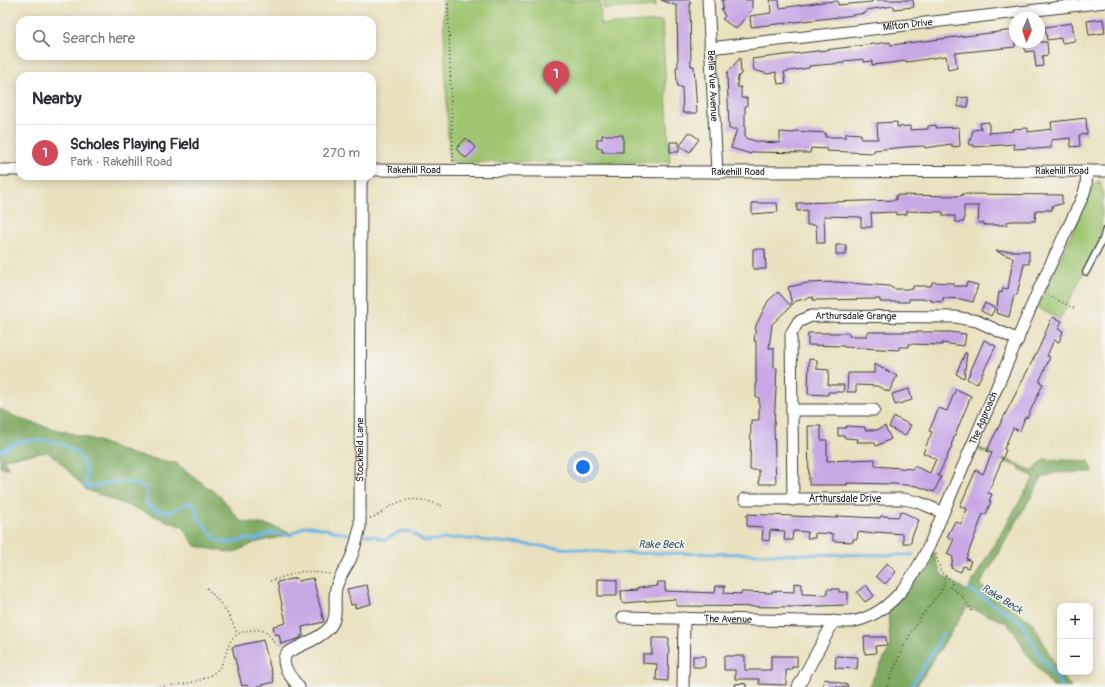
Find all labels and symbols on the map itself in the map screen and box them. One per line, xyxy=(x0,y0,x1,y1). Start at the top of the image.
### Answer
north arrow xyxy=(1009,12,1045,48)
street label: Milton Drive xyxy=(882,16,933,34)
street label: Belle Vue Avenue xyxy=(705,50,720,122)
pin: 1 xyxy=(543,61,569,94)
street label: Rakehill Road xyxy=(387,164,441,176)
street label: Rakehill Road xyxy=(1035,165,1089,177)
street label: Rakehill Road xyxy=(711,166,765,178)
street label: Arthursdale Grange xyxy=(815,310,896,323)
street label: The Approach xyxy=(967,390,1000,447)
street label: Stockheld Lane xyxy=(354,418,366,482)
your location xyxy=(573,457,593,477)
street label: Arthursdale Drive xyxy=(809,493,881,505)
water label: Rake Beck xyxy=(638,538,685,551)
water label: Rake Beck xyxy=(979,581,1026,617)
street label: The Avenue xyxy=(704,613,752,626)

